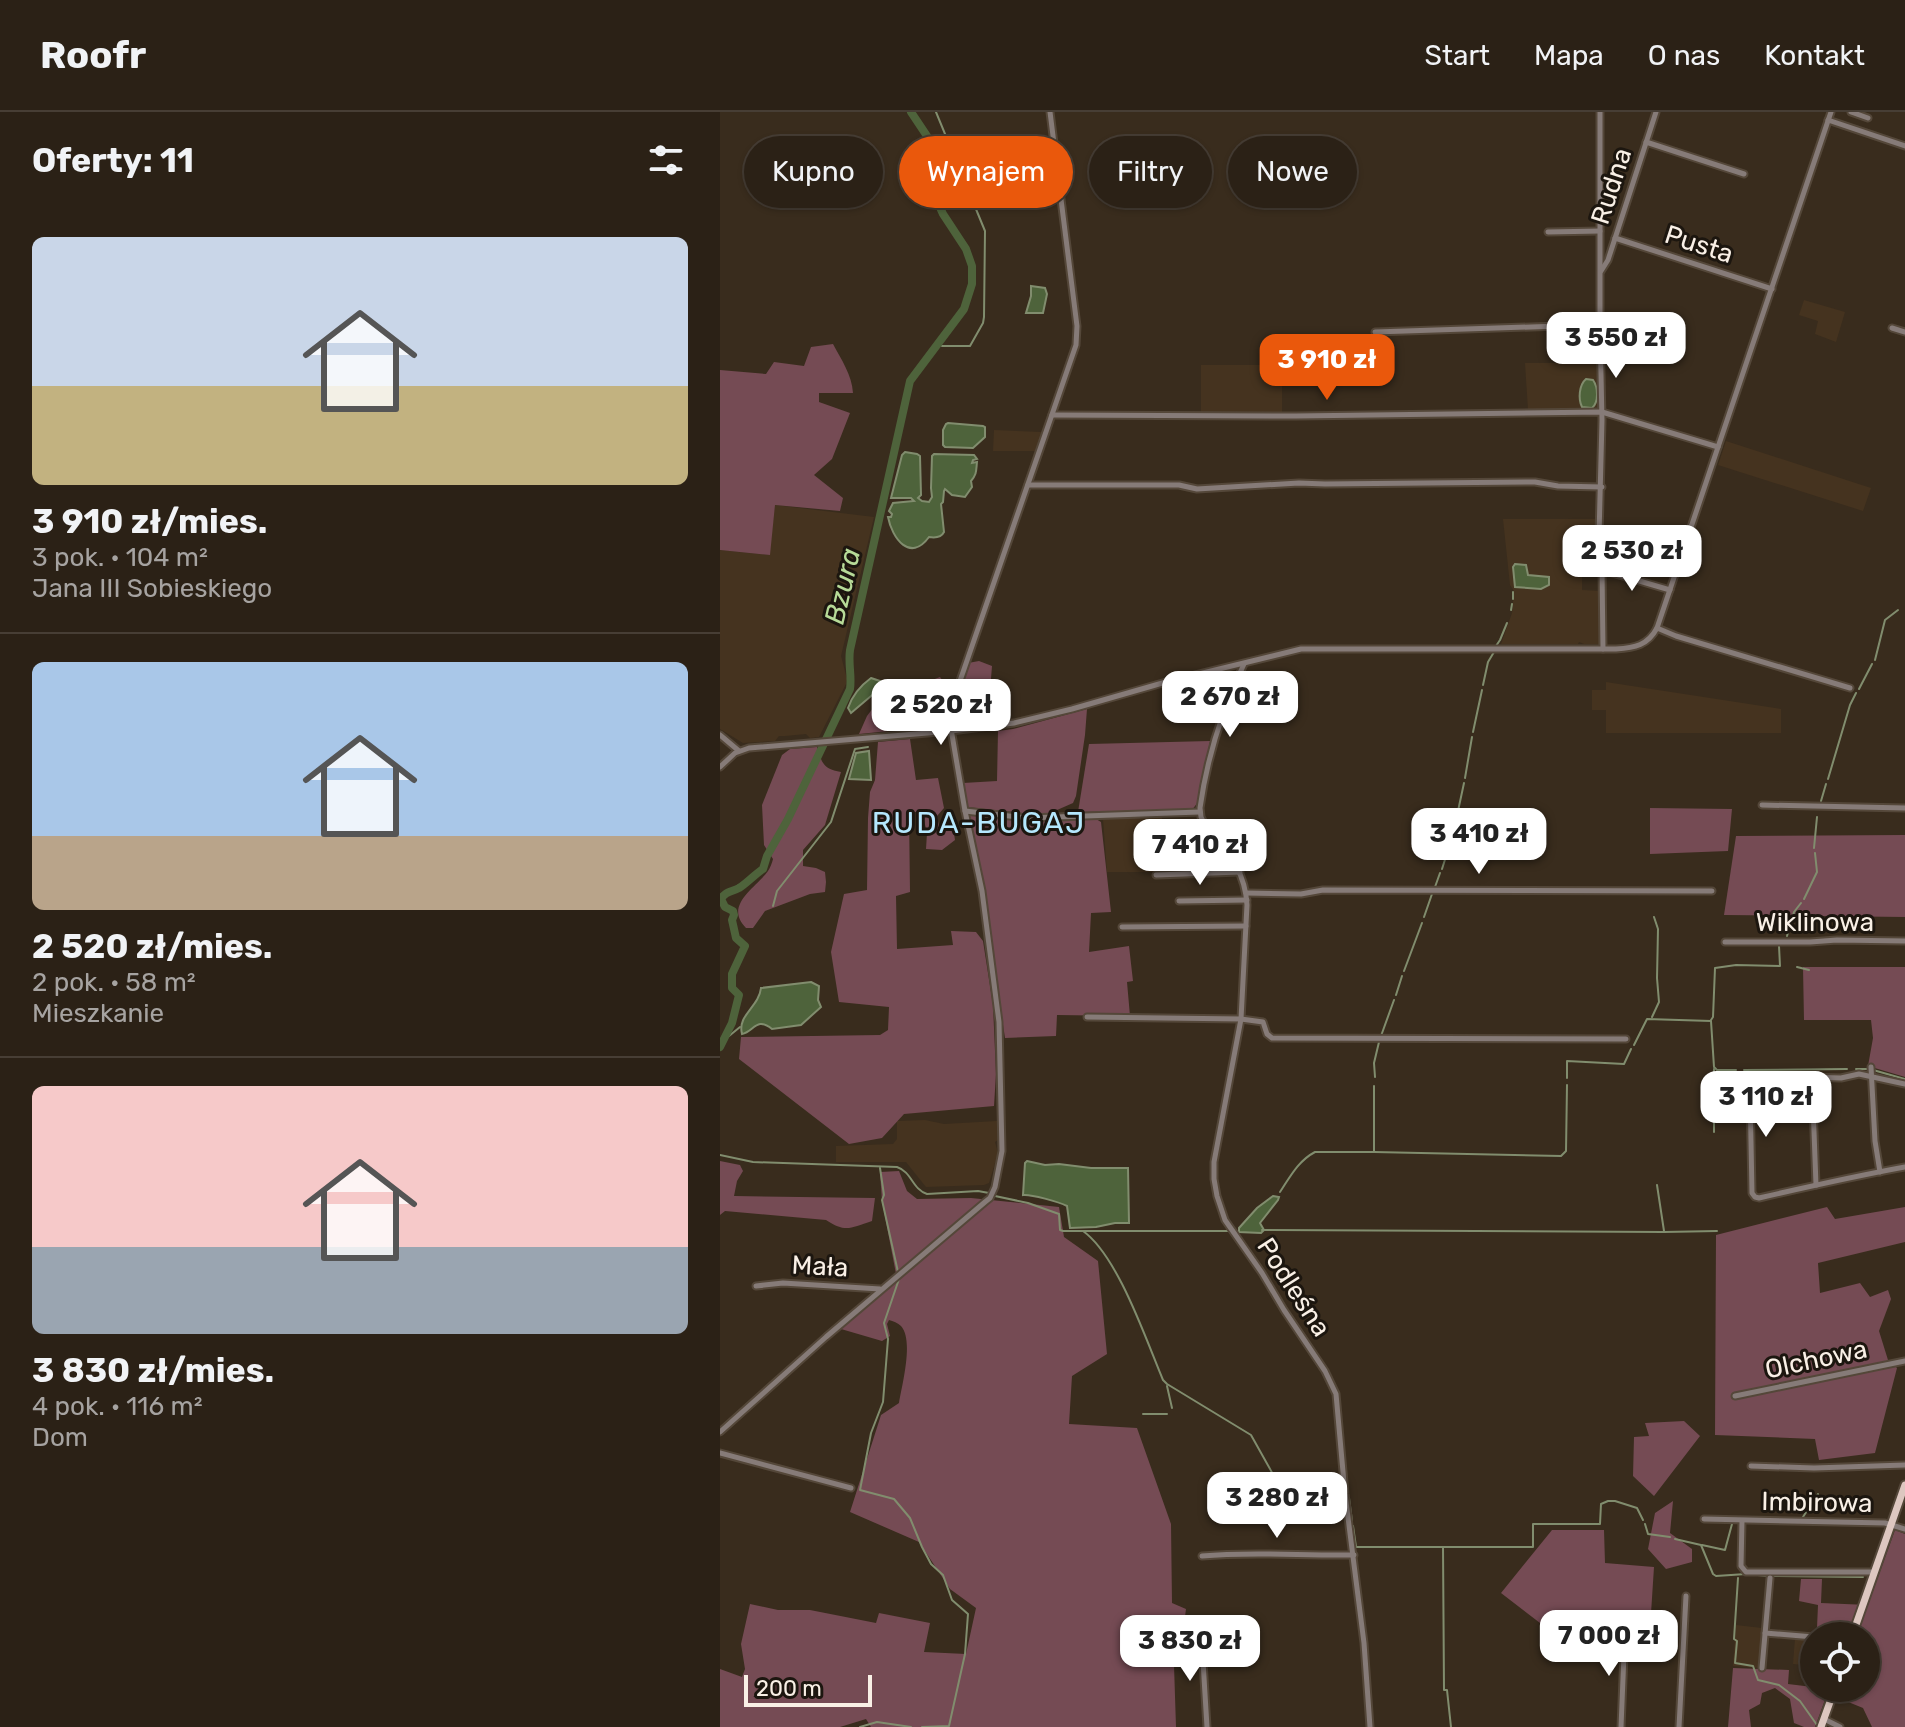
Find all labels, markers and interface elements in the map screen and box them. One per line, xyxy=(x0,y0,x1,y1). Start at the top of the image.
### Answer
text: Roofr xyxy=(40,32,146,78)
text: Start xyxy=(1425,39,1490,72)
text: Mapa xyxy=(1534,39,1604,72)
text: O nas xyxy=(1648,39,1720,72)
text: Kontakt xyxy=(1764,39,1865,72)
chip: Kupno xyxy=(744,136,883,208)
chip: Wynajem xyxy=(899,136,1073,208)
chip: Filtry xyxy=(1089,136,1212,208)
chip: Nowe xyxy=(1228,136,1357,208)
icon: filters xyxy=(644,138,688,182)
text: Oferty: 11 xyxy=(32,140,194,181)
street label: Rudna xyxy=(1585,144,1638,228)
street label: Pusta xyxy=(1661,219,1737,270)
icon: home xyxy=(288,289,432,433)
pin: 3 550 zł xyxy=(1533,312,1699,380)
text: 3 550 zł xyxy=(1565,322,1667,353)
pin: 3 910 zł xyxy=(1244,334,1410,402)
text: 3 910 zł xyxy=(1278,344,1376,375)
text: 3 910 zł/mies. xyxy=(32,501,267,542)
pin: 2 530 zł xyxy=(1549,525,1715,593)
text: 2 530 zł xyxy=(1581,535,1683,566)
text: 3 pok. · 104 m² xyxy=(32,542,208,573)
water label: Bzura xyxy=(818,545,867,627)
text: Jana III Sobieskiego xyxy=(32,573,272,604)
pin: 2 670 zł xyxy=(1147,671,1313,739)
pin: 2 520 zł xyxy=(858,679,1024,747)
text: 2 670 zł xyxy=(1180,681,1280,712)
text: 2 520 zł xyxy=(890,689,992,720)
icon: home xyxy=(288,714,432,858)
district label: RUDA-BUGAJ xyxy=(872,805,1086,841)
pin: 3 410 zł xyxy=(1396,808,1562,876)
text: 3 410 zł xyxy=(1429,818,1529,849)
pin: 7 410 zł xyxy=(1117,819,1283,887)
text: 7 410 zł xyxy=(1152,829,1248,860)
street label: Wiklinowa xyxy=(1756,907,1874,938)
text: 2 520 zł/mies. xyxy=(32,926,272,967)
text: 2 pok. · 58 m² xyxy=(32,967,196,998)
text: Mieszkanie xyxy=(32,998,164,1029)
pin: 3 110 zł xyxy=(1683,1071,1849,1139)
text: 3 110 zł xyxy=(1718,1081,1814,1112)
icon: home xyxy=(288,1138,432,1282)
street label: Podleśna xyxy=(1250,1232,1337,1342)
street label: Mała xyxy=(791,1250,849,1283)
street label: Olchowa xyxy=(1762,1334,1870,1385)
text: 3 830 zł/mies. xyxy=(32,1350,274,1391)
text: 4 pok. · 116 m² xyxy=(32,1391,203,1422)
text: Dom xyxy=(32,1422,88,1453)
pin: 3 280 zł xyxy=(1194,1472,1360,1540)
text: 3 280 zł xyxy=(1225,1482,1329,1513)
street label: Imbirowa xyxy=(1761,1486,1873,1519)
pin: 7 000 zł xyxy=(1526,1610,1692,1678)
pin: 3 830 zł xyxy=(1107,1615,1273,1683)
text: 7 000 zł xyxy=(1558,1620,1660,1651)
map controls xyxy=(1800,1622,1880,1702)
button: locate xyxy=(1800,1622,1880,1702)
text: 3 830 zł xyxy=(1138,1625,1242,1656)
scale bar xyxy=(744,1671,872,1707)
text: 200 m xyxy=(756,1675,822,1702)

